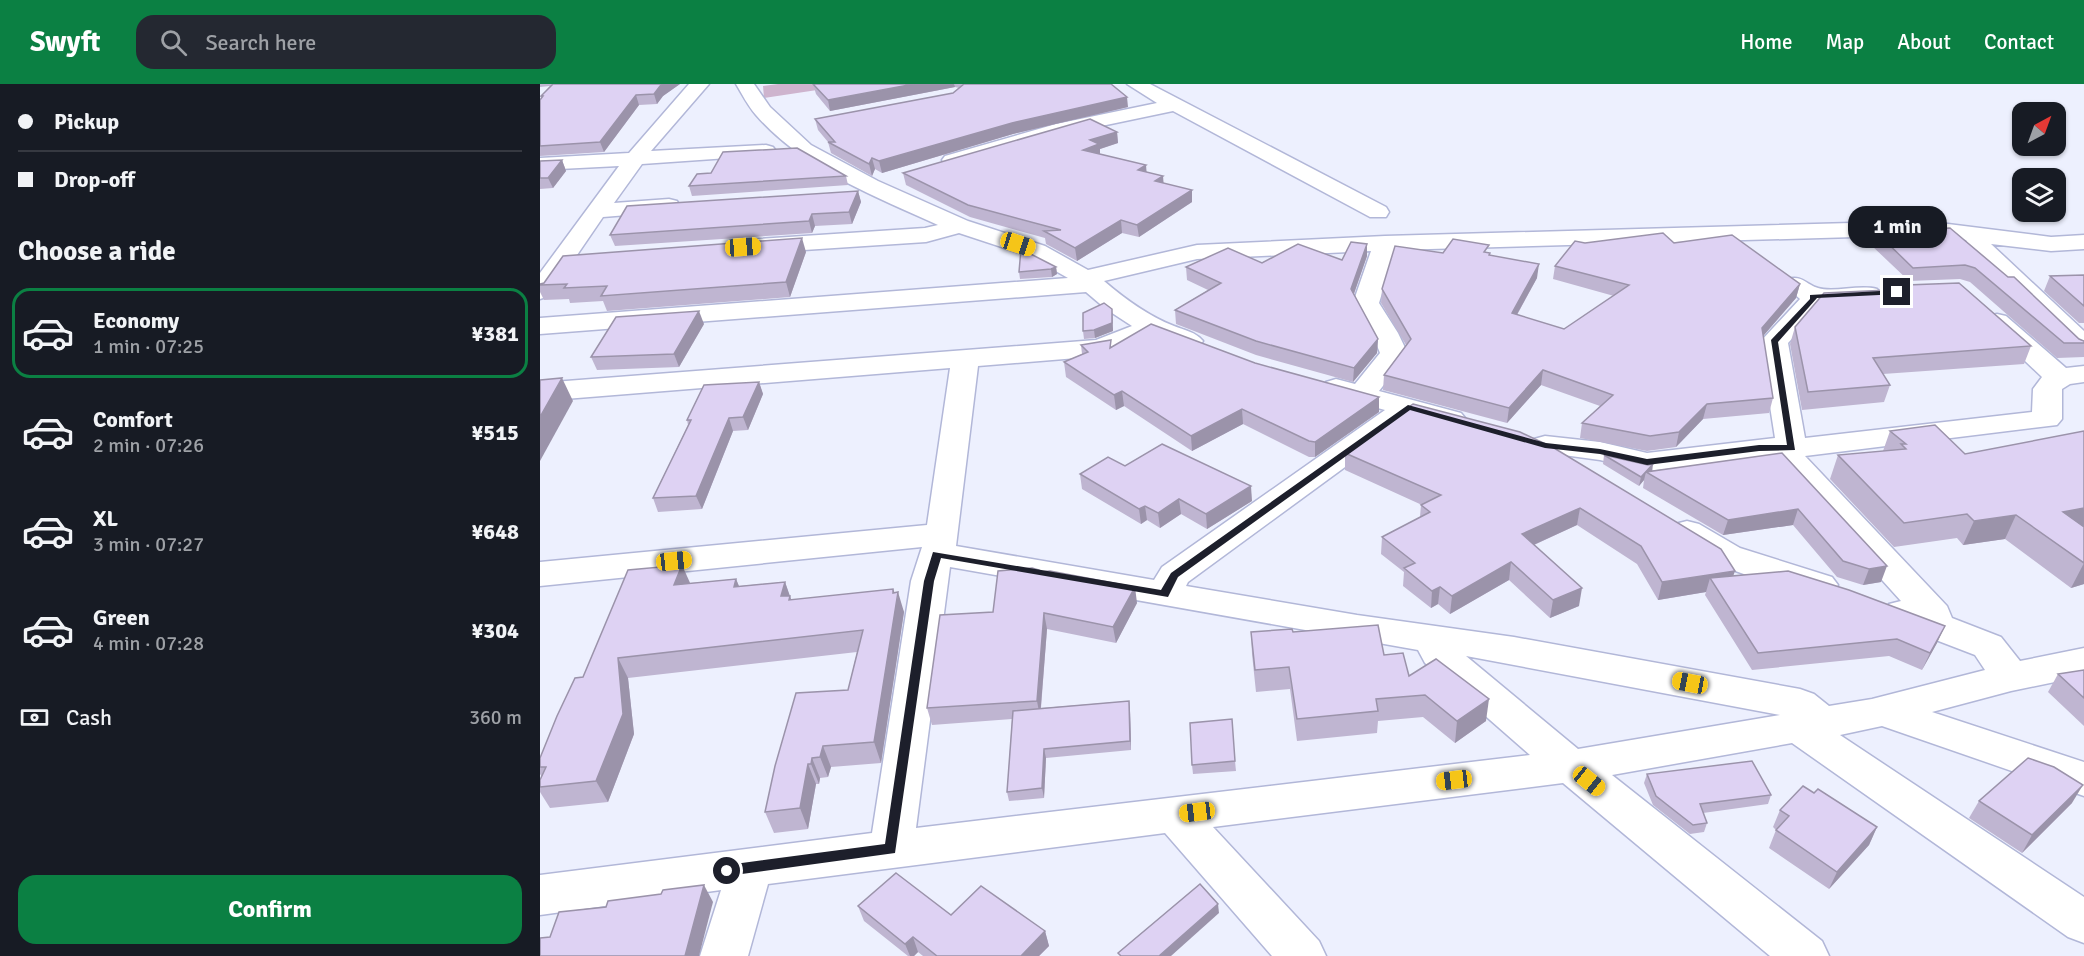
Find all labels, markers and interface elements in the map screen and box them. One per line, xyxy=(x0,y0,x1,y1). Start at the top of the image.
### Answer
search box xyxy=(136,15,556,69)
text: Swyft xyxy=(30,25,100,59)
icon: search xyxy=(157,26,190,59)
text: Search here xyxy=(205,29,316,56)
text: Home xyxy=(1740,29,1793,55)
text: Map xyxy=(1826,29,1864,55)
text: About xyxy=(1897,29,1951,55)
text: Contact xyxy=(1984,29,2054,55)
north arrow xyxy=(2012,102,2066,156)
map controls xyxy=(2012,102,2066,222)
text: Pickup xyxy=(54,108,119,135)
text: Drop-off xyxy=(54,166,135,193)
button: layers xyxy=(2012,168,2066,222)
callout: 1 min xyxy=(1848,205,1946,247)
text: 1 min xyxy=(1873,214,1922,239)
car xyxy=(998,230,1038,258)
text: Choose a ride xyxy=(18,235,176,268)
car xyxy=(724,237,762,257)
route end xyxy=(1883,278,1910,305)
icon: car xyxy=(21,306,75,360)
text: Economy xyxy=(93,307,179,334)
text: ¥381 xyxy=(471,320,519,347)
text: 1 min · 07:25 xyxy=(93,334,204,359)
icon: car xyxy=(21,405,75,459)
text: Comfort xyxy=(93,406,173,433)
text: ¥515 xyxy=(471,419,519,446)
text: 2 min · 07:26 xyxy=(93,433,204,458)
icon: car xyxy=(21,504,75,558)
text: XL xyxy=(93,505,118,532)
text: ¥648 xyxy=(471,518,519,545)
text: 3 min · 07:27 xyxy=(93,532,204,557)
car xyxy=(655,550,693,572)
icon: car xyxy=(21,603,75,657)
text: Green xyxy=(93,604,150,631)
text: ¥304 xyxy=(471,617,519,644)
text: 4 min · 07:28 xyxy=(93,631,204,656)
car xyxy=(1671,671,1709,695)
icon: cash xyxy=(18,701,51,734)
text: Cash xyxy=(66,704,112,731)
text: 360 m xyxy=(469,705,522,730)
car xyxy=(1569,763,1609,799)
car xyxy=(1435,769,1473,791)
car xyxy=(1178,801,1216,823)
route start xyxy=(713,857,740,884)
button: Confirm xyxy=(18,875,522,944)

